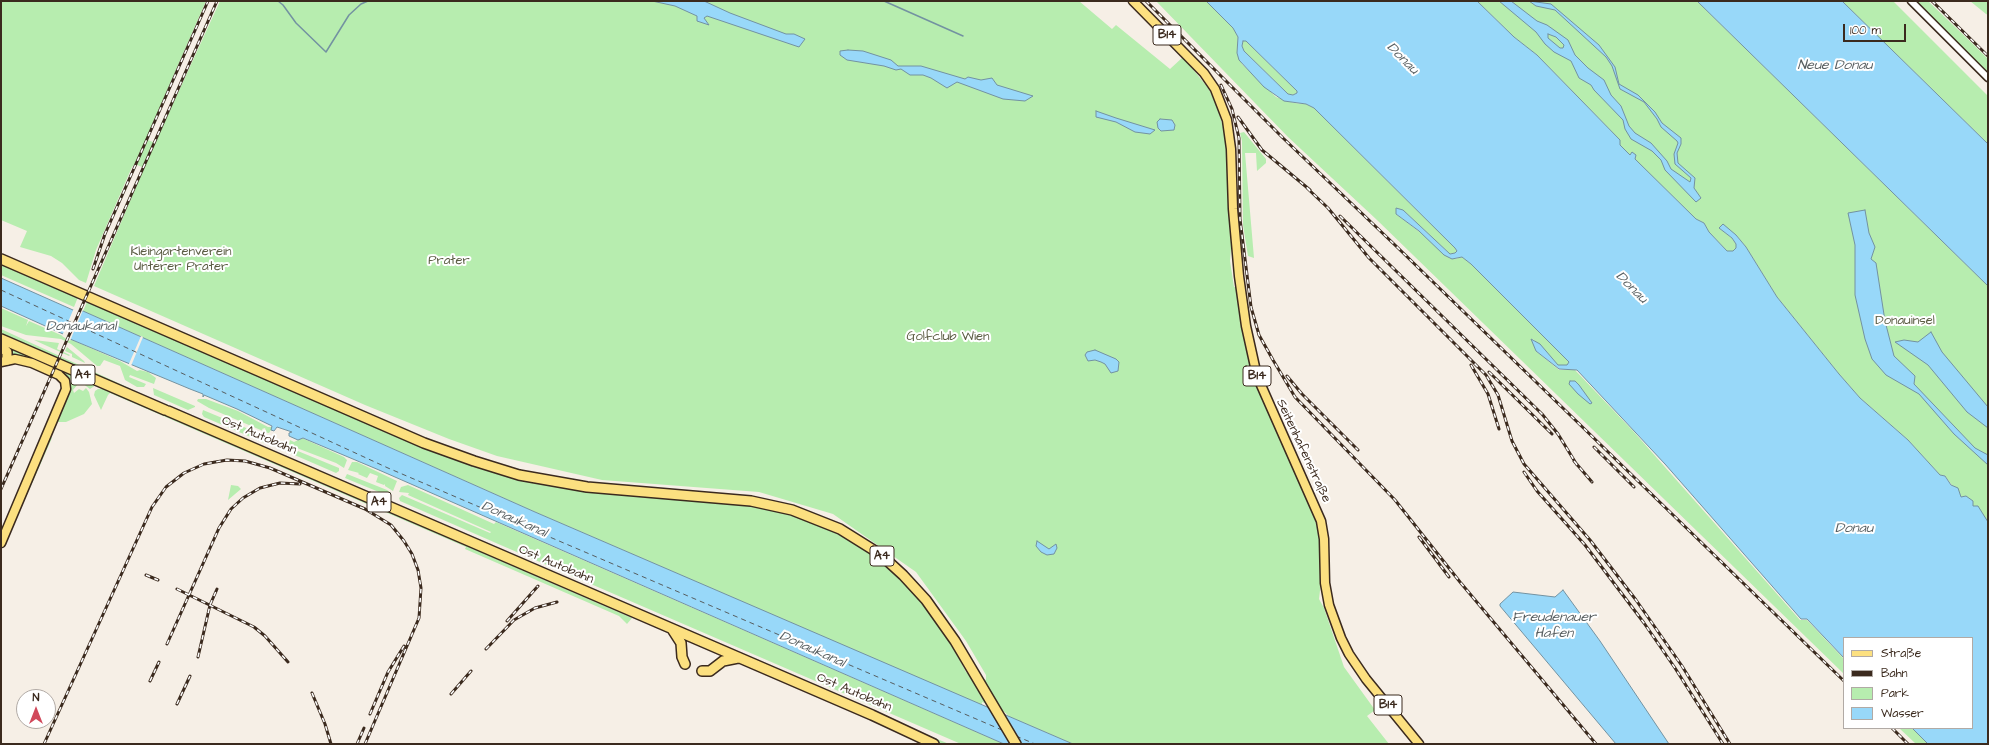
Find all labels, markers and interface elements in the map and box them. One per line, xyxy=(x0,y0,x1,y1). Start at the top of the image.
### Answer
scale bar xyxy=(1845,16,1908,42)
text: 100 m xyxy=(1850,22,1881,39)
road number: B14 xyxy=(1153,25,1181,45)
water label: Donau xyxy=(1383,40,1421,78)
water label: Neue Donau xyxy=(1798,58,1872,74)
park label: Kleingartenverein Unterer Prater xyxy=(130,244,232,275)
park label: Prater xyxy=(428,253,470,269)
water label: Donau xyxy=(1612,269,1650,307)
park label: Donauinsel xyxy=(1875,313,1935,329)
water label: Donaukanal xyxy=(46,319,116,335)
park label: Golfclub Wien xyxy=(906,329,990,345)
road number: A4 xyxy=(71,365,95,385)
road number: B14 xyxy=(1243,366,1271,386)
street label: Seitenhafenstraße xyxy=(1272,397,1334,505)
street label: Ost Autobahn xyxy=(219,413,299,459)
road number: A4 xyxy=(367,492,391,512)
water label: Donaukanal xyxy=(479,498,549,542)
water label: Donau xyxy=(1835,521,1873,537)
street label: Ost Autobahn xyxy=(516,542,596,588)
road number: A4 xyxy=(870,546,894,566)
water label: Freudenauer Hafen xyxy=(1512,610,1596,642)
water label: Donaukanal xyxy=(777,628,847,672)
legend xyxy=(1843,637,1973,729)
text: Straße xyxy=(1881,645,1921,662)
text: Bahn xyxy=(1881,665,1908,682)
street label: Ost Autobahn xyxy=(814,670,894,716)
text: Park xyxy=(1881,685,1909,702)
north arrow xyxy=(16,689,56,729)
text: N xyxy=(33,690,39,705)
road number: B14 xyxy=(1374,695,1402,715)
text: Wasser xyxy=(1881,705,1924,722)

